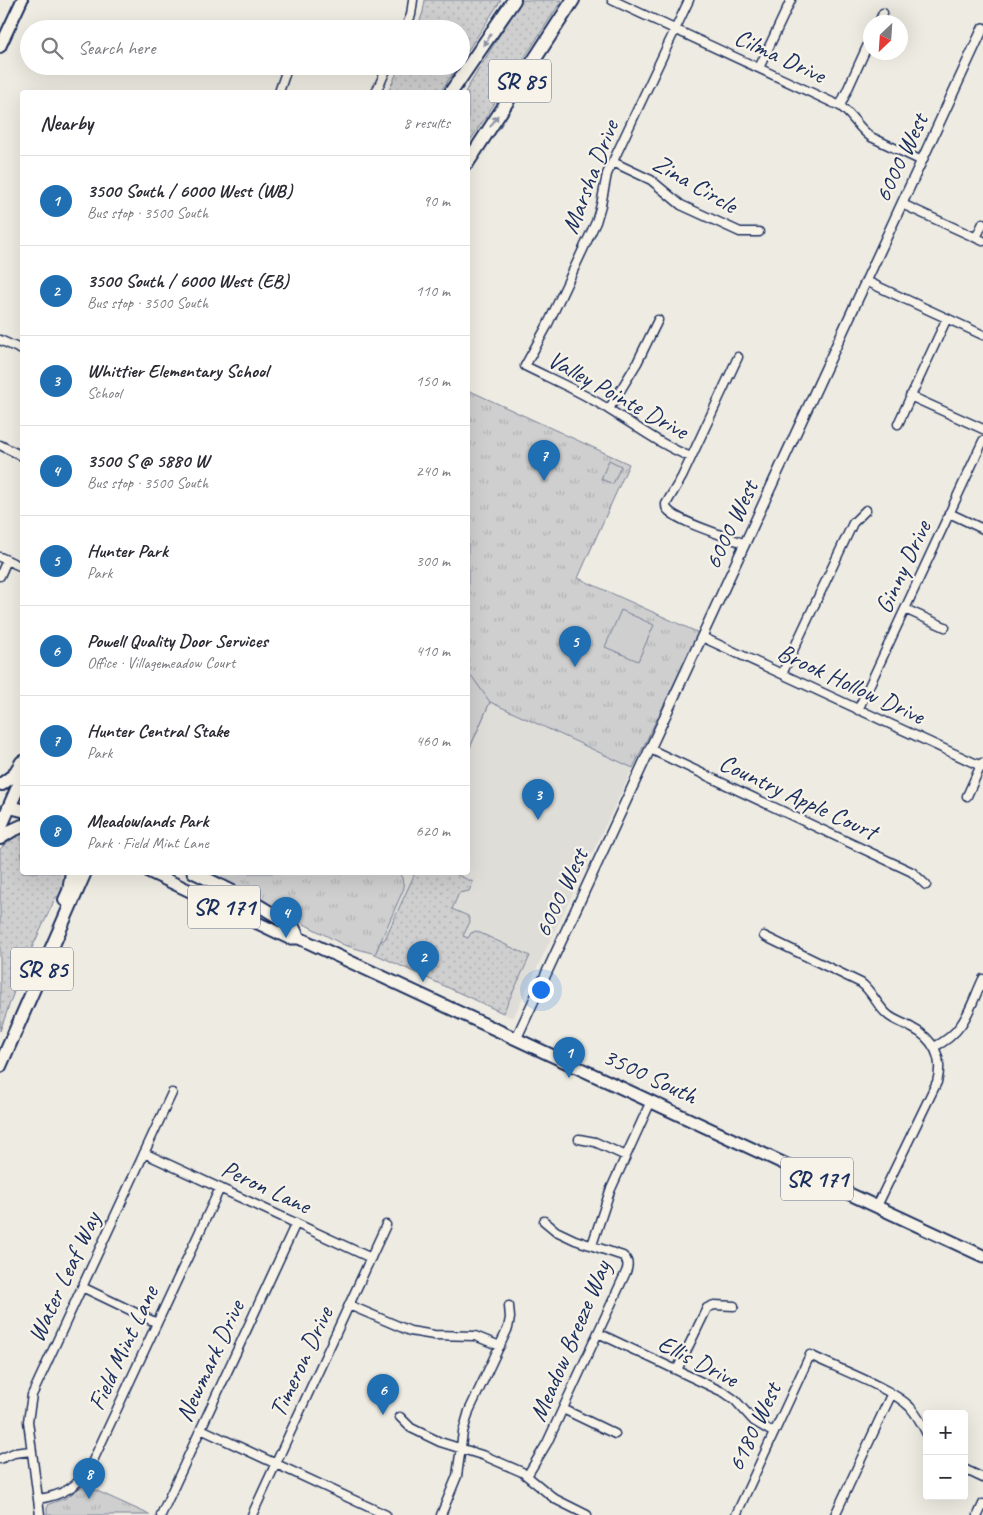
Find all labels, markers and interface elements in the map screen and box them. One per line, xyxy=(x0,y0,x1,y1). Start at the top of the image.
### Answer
north arrow xyxy=(863,15,908,60)
search box xyxy=(20,20,470,75)
street label: Cilma Drive xyxy=(729,21,832,92)
one-way arrow xyxy=(482,33,492,47)
icon: search xyxy=(38,34,66,62)
text: Search here xyxy=(78,36,155,60)
road number: SR 85 xyxy=(489,59,551,102)
street label: 6000 West xyxy=(867,106,937,207)
text: Nearby xyxy=(40,110,93,136)
text: 8 results xyxy=(403,113,450,133)
one-way arrow xyxy=(489,114,499,127)
street label: Marsha Drive xyxy=(554,114,627,238)
street label: Zina Circle xyxy=(647,147,745,222)
text: 3500 South / 6000 West (WB) xyxy=(87,179,292,203)
text: 1 xyxy=(52,191,60,211)
text: 90 m xyxy=(423,191,450,211)
text: Bus stop · 3500 South xyxy=(87,203,208,223)
text: 3500 South / 6000 West (EB) xyxy=(87,269,289,293)
text: 2 xyxy=(52,281,60,301)
text: 110 m xyxy=(416,281,450,301)
text: Bus stop · 3500 South xyxy=(87,293,208,313)
street label: Valley Pointe Drive xyxy=(542,343,695,448)
text: Whittier Elementary School xyxy=(87,359,268,383)
text: 3 xyxy=(52,371,60,391)
text: 150 m xyxy=(416,371,450,391)
text: School xyxy=(87,383,121,403)
pin: 7 xyxy=(528,440,560,481)
text: 3500 S @ 5880 W xyxy=(87,449,209,473)
text: 4 xyxy=(52,461,60,481)
text: 240 m xyxy=(416,461,450,481)
text: Bus stop · 3500 South xyxy=(87,473,208,493)
street label: 6000 West xyxy=(697,473,767,574)
street label: Ginny Drive xyxy=(868,514,939,619)
text: Hunter Park xyxy=(87,539,168,563)
text: 5 xyxy=(53,551,59,571)
text: 300 m xyxy=(416,551,450,571)
text: Park xyxy=(87,563,112,583)
pin: 5 xyxy=(559,626,591,667)
text: Powell Quality Door Services xyxy=(87,629,268,653)
street label: Brook Hollow Drive xyxy=(772,636,931,733)
text: 6 xyxy=(52,641,60,661)
text: 410 m xyxy=(416,641,450,661)
text: Office · Villagemeadow Court xyxy=(87,653,235,673)
text: Hunter Central Stake xyxy=(87,719,228,743)
text: 7 xyxy=(52,731,60,751)
text: 460 m xyxy=(416,731,450,751)
text: Park xyxy=(87,743,112,763)
street label: Country Apple Court xyxy=(714,747,885,849)
pin: 3 xyxy=(522,779,554,820)
text: Meadowlands Park xyxy=(87,809,208,833)
text: 8 xyxy=(52,821,60,841)
text: 620 m xyxy=(416,821,450,841)
text: Park · Field Mint Lane xyxy=(87,833,209,853)
street label: 6000 West xyxy=(527,841,597,942)
road number: SR 171 xyxy=(188,886,260,929)
pin: 4 xyxy=(270,897,302,938)
pin: 2 xyxy=(407,941,439,982)
road number: SR 85 xyxy=(11,948,73,991)
your location xyxy=(528,977,554,1003)
pin: 1 xyxy=(553,1037,585,1078)
street label: 3500 South xyxy=(598,1040,704,1112)
street label: Peron Lane xyxy=(216,1153,317,1222)
road number: SR 171 xyxy=(781,1158,853,1200)
street label: Water Leaf Way xyxy=(20,1205,109,1347)
street label: Meadow Breeze Way xyxy=(522,1254,619,1426)
street label: Field Mint Lane xyxy=(80,1279,167,1415)
street label: Newmark Drive xyxy=(168,1293,253,1427)
street label: Timeron Drive xyxy=(262,1300,341,1422)
street label: Ellis Drive xyxy=(653,1327,745,1396)
pin: 6 xyxy=(367,1374,399,1415)
street label: 6180 West xyxy=(720,1375,790,1476)
map controls xyxy=(923,1410,968,1500)
button: + xyxy=(923,1410,968,1455)
button: − xyxy=(923,1455,968,1500)
pin: 8 xyxy=(73,1458,105,1499)

